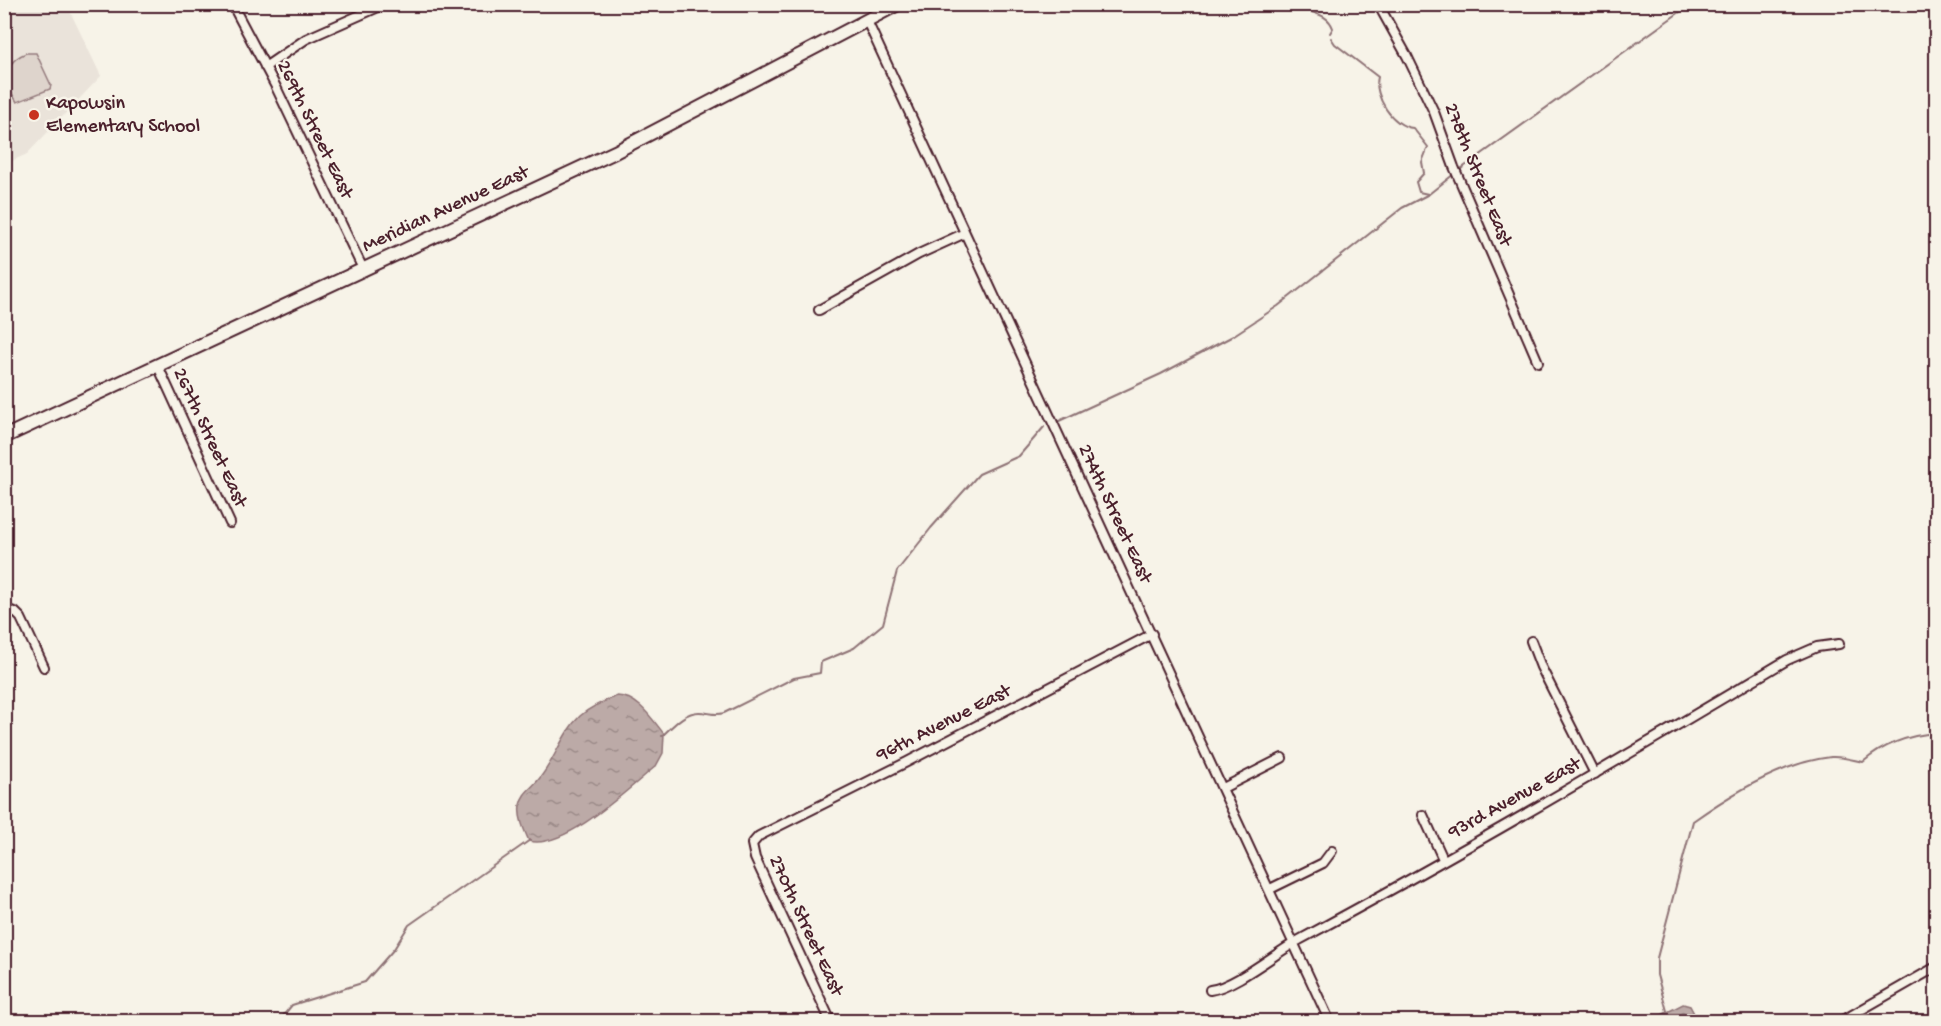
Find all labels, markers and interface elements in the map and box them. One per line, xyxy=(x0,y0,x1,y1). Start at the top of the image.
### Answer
street label: 269th Street East xyxy=(271,57,358,204)
place label: Kapowsin Elementary School xyxy=(46,93,200,139)
street label: 278th Street East xyxy=(1438,100,1517,251)
marker: Kapowsin Elementary School xyxy=(27,108,41,122)
street label: Meridian Avenue East xyxy=(359,161,535,259)
street label: 267th Street East xyxy=(167,365,252,513)
street label: 274th Street East xyxy=(1072,441,1157,589)
street label: 96th Avenue East xyxy=(872,679,1017,768)
street label: 93rd Avenue East xyxy=(1444,752,1587,845)
street label: 270th Street East xyxy=(762,852,848,1002)

